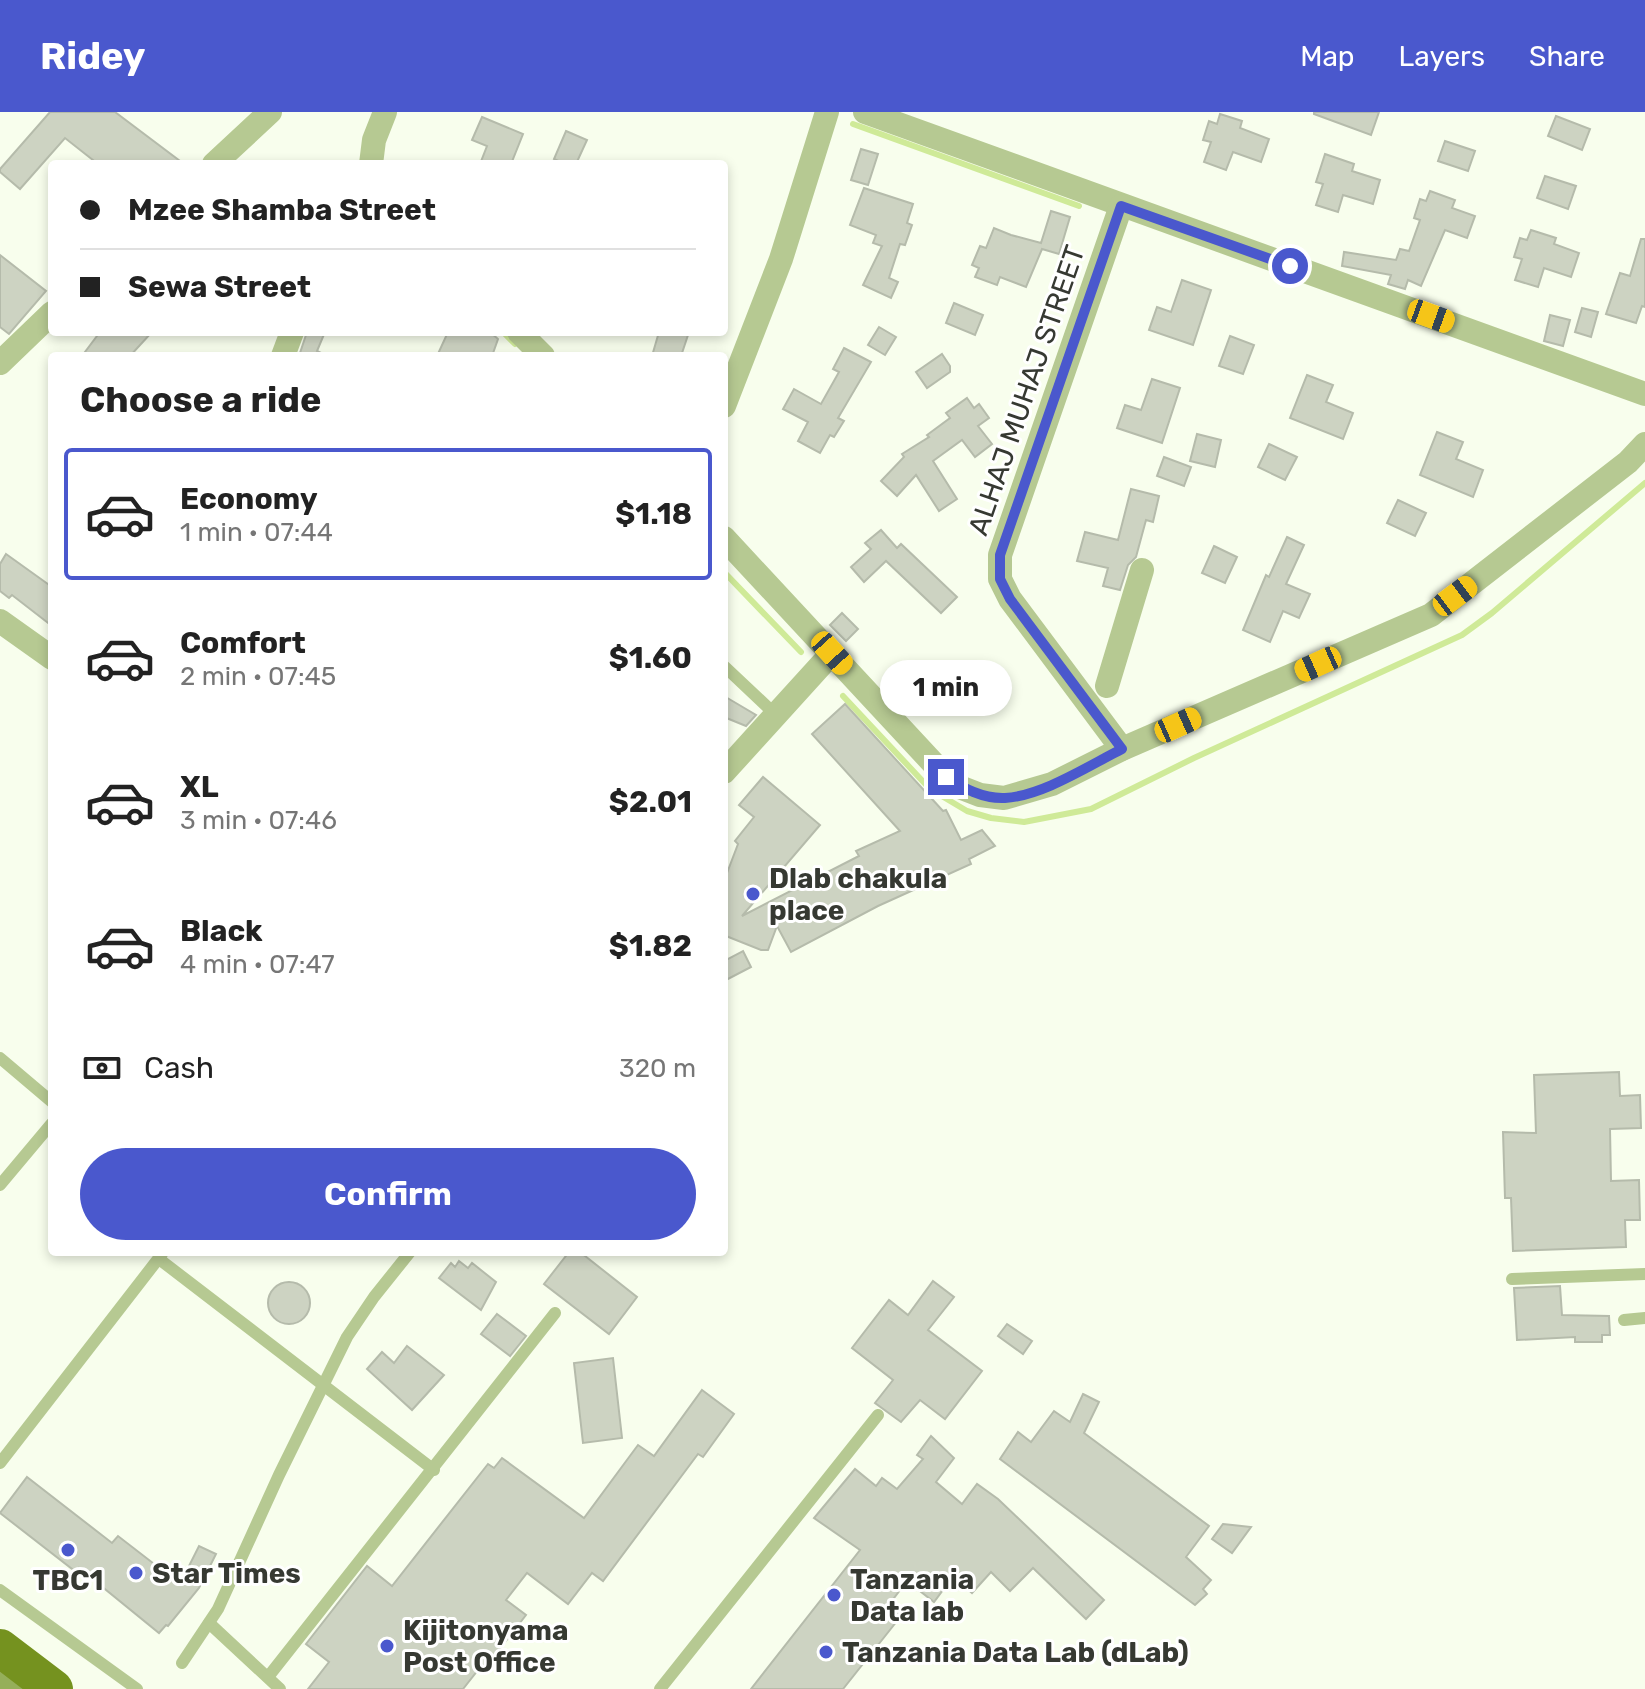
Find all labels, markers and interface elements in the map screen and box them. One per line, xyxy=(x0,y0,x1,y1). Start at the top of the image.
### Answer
text: Ridey xyxy=(40,33,146,79)
text: Map xyxy=(1300,40,1355,73)
text: Layers xyxy=(1399,40,1485,73)
text: Share xyxy=(1529,40,1605,73)
text: Mzee Shamba Street xyxy=(128,192,436,228)
street label: ALHAJ MUHAJ STREET xyxy=(961,241,1092,539)
route start xyxy=(1272,248,1308,284)
text: Sewa Street xyxy=(128,269,311,305)
car xyxy=(1404,297,1458,335)
text: Choose a ride xyxy=(80,378,321,421)
icon: car xyxy=(84,478,156,550)
text: Economy xyxy=(180,481,318,517)
text: $1.18 xyxy=(615,496,692,532)
text: 1 min · 07:44 xyxy=(180,517,333,548)
car xyxy=(1429,572,1481,620)
icon: car xyxy=(84,622,156,694)
text: Comfort xyxy=(180,625,306,661)
car xyxy=(807,627,857,679)
text: $1.60 xyxy=(609,640,692,676)
car xyxy=(1291,643,1345,685)
text: 2 min · 07:45 xyxy=(180,661,336,692)
callout: 1 min xyxy=(880,661,1012,717)
text: 1 min xyxy=(913,672,979,703)
car xyxy=(1151,704,1205,746)
route end xyxy=(928,759,964,795)
icon: car xyxy=(84,766,156,838)
text: XL xyxy=(180,769,219,805)
text: $2.01 xyxy=(609,784,692,820)
text: 3 min · 07:46 xyxy=(180,805,337,836)
place label: Dlab chakula place xyxy=(769,862,947,927)
marker: Dlab chakula place xyxy=(744,885,762,903)
icon: car xyxy=(84,910,156,982)
text: Black xyxy=(180,913,263,949)
text: $1.82 xyxy=(609,928,692,964)
text: 4 min · 07:47 xyxy=(180,949,335,980)
icon: cash xyxy=(80,1046,124,1090)
text: Cash xyxy=(144,1050,214,1086)
text: 320 m xyxy=(619,1053,696,1084)
button: Confirm xyxy=(80,1148,696,1240)
marker: TBC1 xyxy=(59,1541,77,1559)
place label: Star Times xyxy=(152,1557,301,1590)
place label: Tanzania Data lab xyxy=(850,1563,974,1628)
place label: TBC1 xyxy=(33,1564,103,1597)
marker: Star Times xyxy=(127,1564,145,1582)
marker: Tanzania Data lab xyxy=(825,1586,843,1604)
place label: Kijitonyama Post Office xyxy=(403,1614,569,1679)
place label: Tanzania Data Lab (dLab) xyxy=(842,1636,1189,1669)
marker: Kijitonyama Post Office xyxy=(378,1637,396,1655)
marker: Tanzania Data Lab (dLab) xyxy=(817,1643,835,1661)

